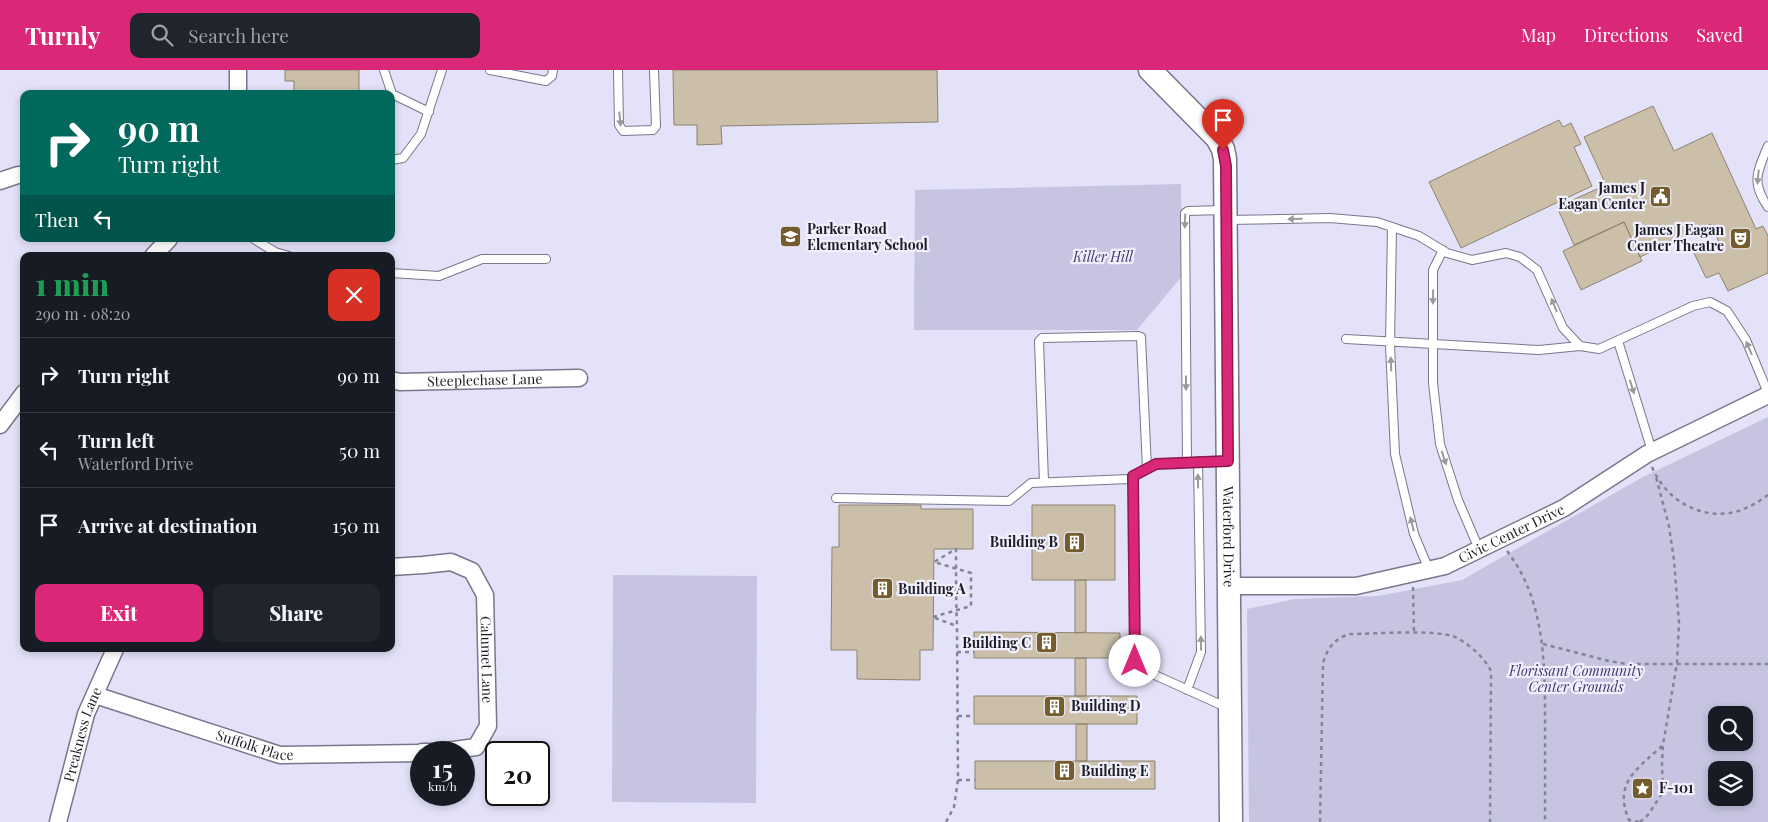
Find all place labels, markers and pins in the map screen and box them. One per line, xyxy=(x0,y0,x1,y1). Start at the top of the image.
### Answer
pin xyxy=(1202,99,1244,150)
place label: James J Eagan Center xyxy=(1558,178,1645,213)
public building icon: James J Eagan Center xyxy=(1649,184,1673,208)
place label: Parker Road Elementary School xyxy=(807,219,928,254)
place label: James J Eagan Center Theatre xyxy=(1627,220,1724,255)
school or university icon: Parker Road Elementary School xyxy=(779,225,803,249)
theatre icon: James J Eagan Center Theatre xyxy=(1728,226,1752,250)
building icon: Building B xyxy=(1062,530,1086,554)
place label: Building B xyxy=(990,532,1058,551)
building icon: Building A xyxy=(870,577,894,601)
place label: Building A xyxy=(898,579,966,598)
building icon: Building C xyxy=(1035,631,1059,655)
place label: Building C xyxy=(962,633,1031,652)
building icon: Building D xyxy=(1043,694,1067,718)
place label: Building D xyxy=(1071,696,1141,715)
building icon: Building E xyxy=(1053,759,1077,783)
place label: Building E xyxy=(1081,761,1149,780)
place icon: F-101 xyxy=(1631,776,1655,800)
place label: F-101 xyxy=(1659,778,1693,797)

